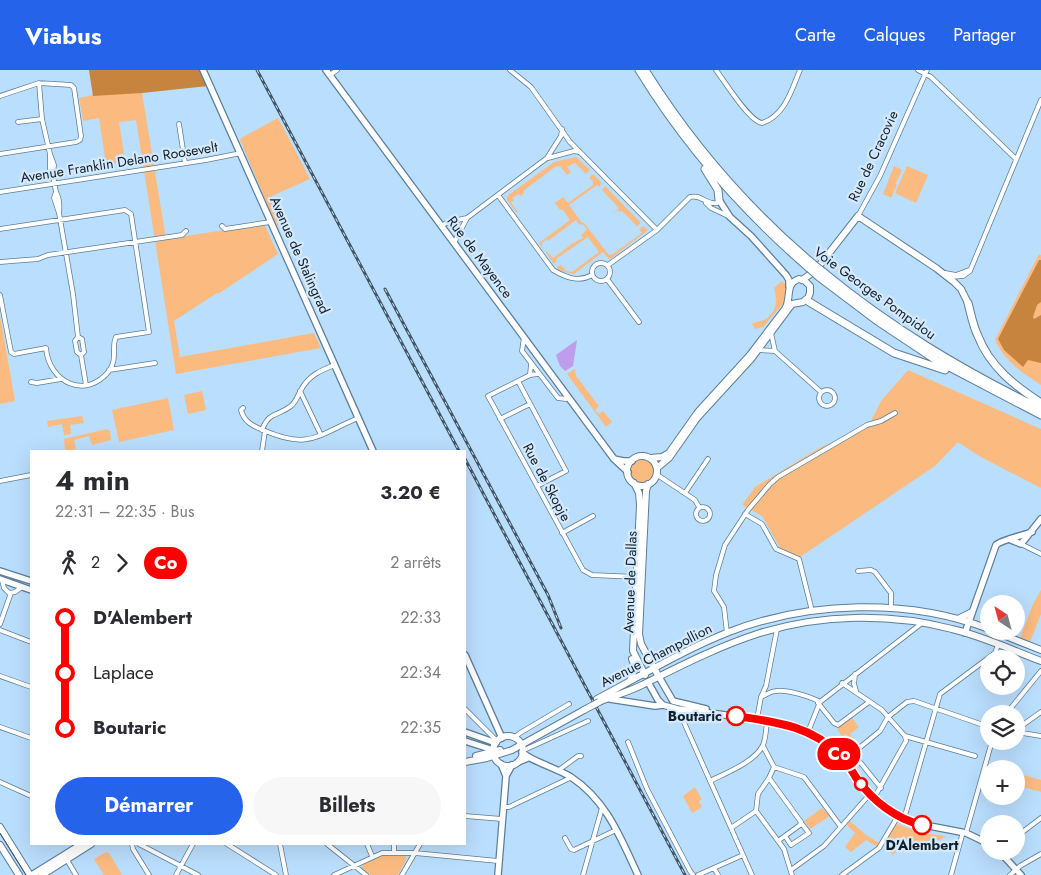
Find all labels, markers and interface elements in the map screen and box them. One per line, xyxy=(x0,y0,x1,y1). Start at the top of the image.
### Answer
text: Viabus xyxy=(25,18,102,53)
text: Carte xyxy=(795,22,836,48)
text: Calques xyxy=(864,22,925,48)
text: Partager xyxy=(953,22,1016,48)
street label: Rue de Cracovie xyxy=(843,107,903,205)
street label: Avenue Franklin Delano Roosevelt xyxy=(19,136,220,187)
street label: Avenue de Stalingrad xyxy=(265,193,335,317)
street label: Rue de Mayence xyxy=(442,212,518,302)
street label: Voie Georges Pompidou xyxy=(810,242,940,344)
street label: Rue de Skopje xyxy=(518,439,576,525)
text: 4 min xyxy=(55,460,130,501)
text: 3.20 € xyxy=(380,479,441,506)
text: 22:31 – 22:35 · Bus xyxy=(55,500,194,523)
street label: Avenue de Dallas xyxy=(618,530,642,633)
icon: walk xyxy=(55,549,83,577)
icon: forward xyxy=(108,549,136,577)
text: Co xyxy=(154,550,177,576)
text: 2 xyxy=(91,551,100,574)
text: 2 arrêts xyxy=(390,551,441,574)
north arrow xyxy=(980,595,1025,640)
map controls xyxy=(980,595,1025,860)
text: D'Alembert xyxy=(93,604,192,631)
text: 22:33 xyxy=(401,606,441,629)
street label: Avenue Champollion xyxy=(597,618,715,692)
button: locate xyxy=(980,650,1025,695)
text: Laplace xyxy=(93,659,154,686)
text: 22:34 xyxy=(400,661,441,684)
button: layers xyxy=(980,705,1025,750)
place label: Boutaric xyxy=(668,706,722,726)
marker: Boutaric xyxy=(726,706,746,726)
text: Boutaric xyxy=(93,714,166,741)
text: 22:35 xyxy=(400,716,441,739)
line badge: Co xyxy=(816,738,862,770)
text: Co xyxy=(827,741,851,767)
button: + xyxy=(980,760,1025,805)
button: Démarrer xyxy=(55,777,243,835)
button: Billets xyxy=(253,777,441,835)
unlabelled marker xyxy=(854,777,868,791)
marker: D'Alembert xyxy=(912,815,932,835)
button: − xyxy=(980,815,1025,860)
place label: D'Alembert xyxy=(886,835,959,855)

